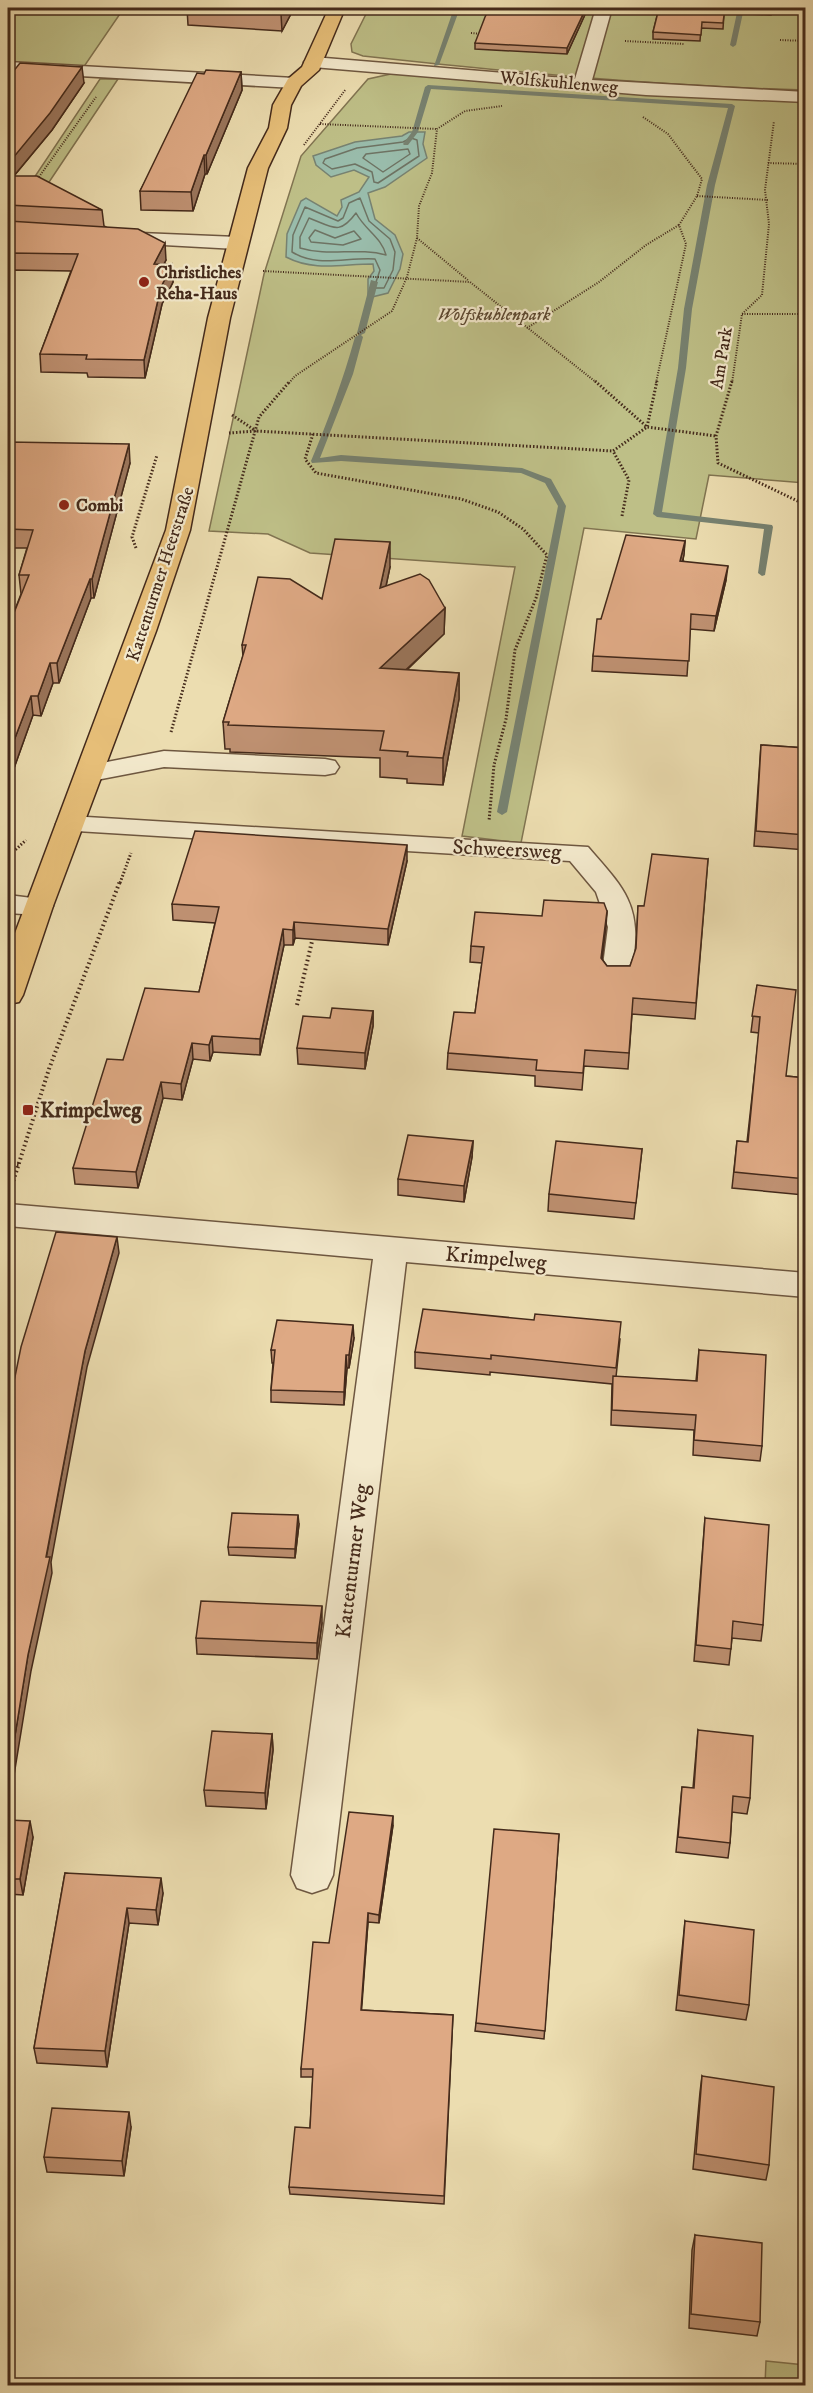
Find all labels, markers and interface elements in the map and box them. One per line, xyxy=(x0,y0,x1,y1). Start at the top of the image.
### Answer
street label: Wolfskuhlenweg xyxy=(498,67,619,99)
place label: Christliches Reha-Haus xyxy=(156,262,241,305)
marker: Christliches Reha-Haus xyxy=(137,275,151,289)
park label: Wolfskuhlenpark xyxy=(437,304,551,326)
street label: Am Park xyxy=(706,326,738,391)
street label: Kattenturmer Heerstraße xyxy=(122,484,200,664)
place label: Combi xyxy=(76,495,124,517)
marker: Combi xyxy=(57,498,71,512)
street label: Schweersweg xyxy=(452,834,563,866)
place label: Krimpelweg xyxy=(40,1098,142,1124)
marker: Krimpelweg xyxy=(21,1103,35,1117)
street label: Krimpelweg xyxy=(444,1242,548,1276)
street label: Kattenturmer Weg xyxy=(331,1482,375,1640)

